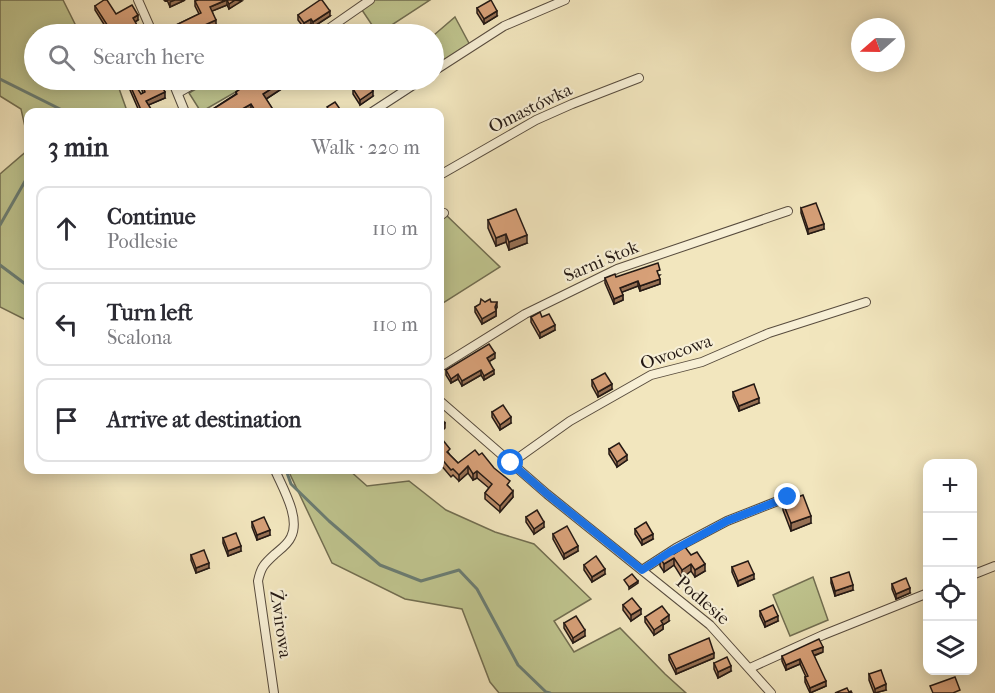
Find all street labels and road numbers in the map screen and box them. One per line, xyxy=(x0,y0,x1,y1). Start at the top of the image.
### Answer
street label: Omastówka xyxy=(485,79,576,138)
street label: Sarni Stok xyxy=(561,236,642,287)
street label: Owocowa xyxy=(637,330,716,375)
street label: Podlesie xyxy=(672,572,734,629)
street label: Żwirowa xyxy=(265,589,297,660)

